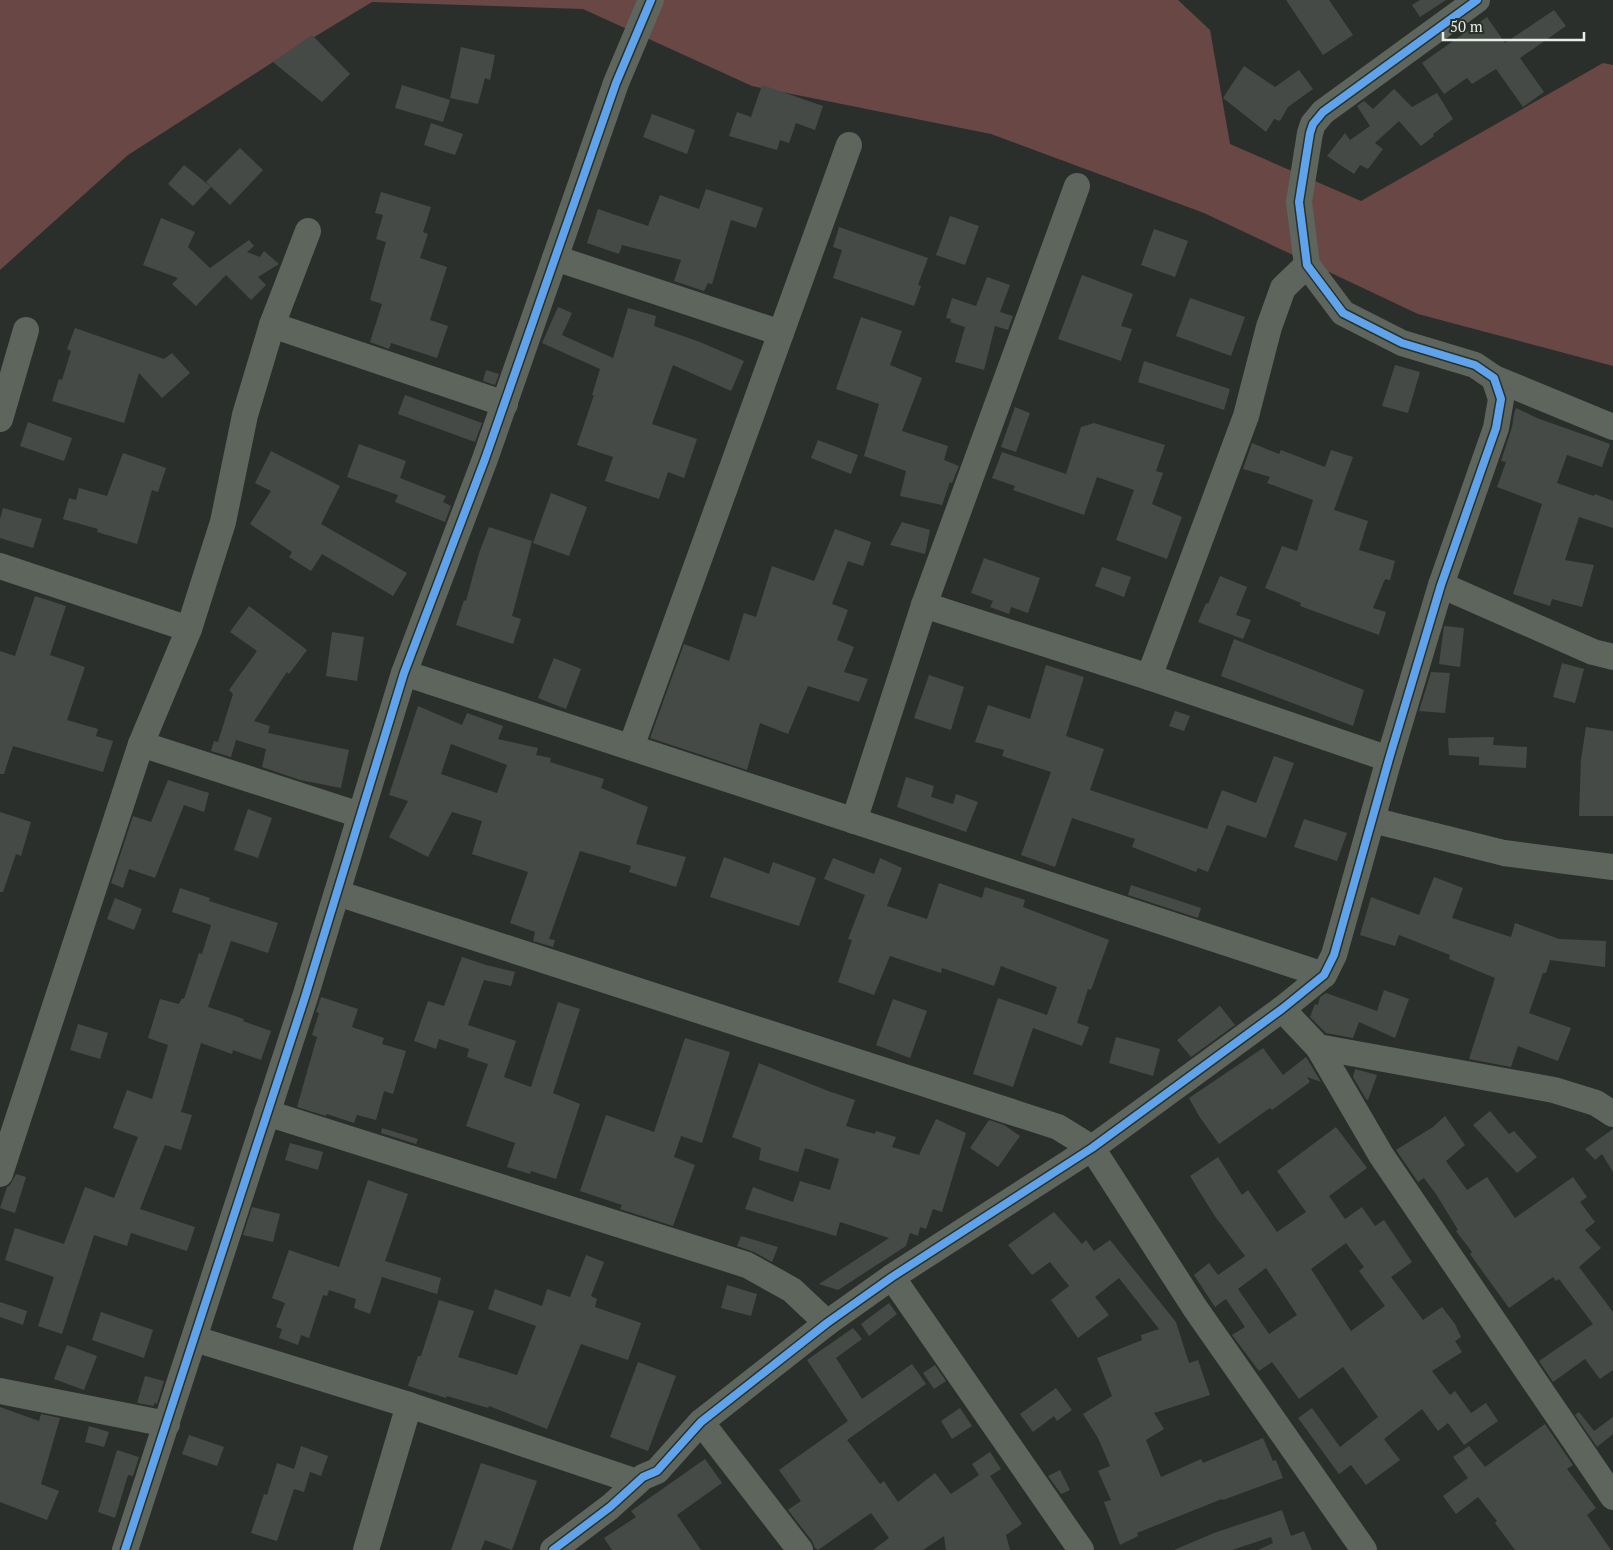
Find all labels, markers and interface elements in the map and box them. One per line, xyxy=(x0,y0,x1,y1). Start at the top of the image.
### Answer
scale bar xyxy=(1443,10,1584,42)
text: 50 m xyxy=(1450,16,1483,36)

